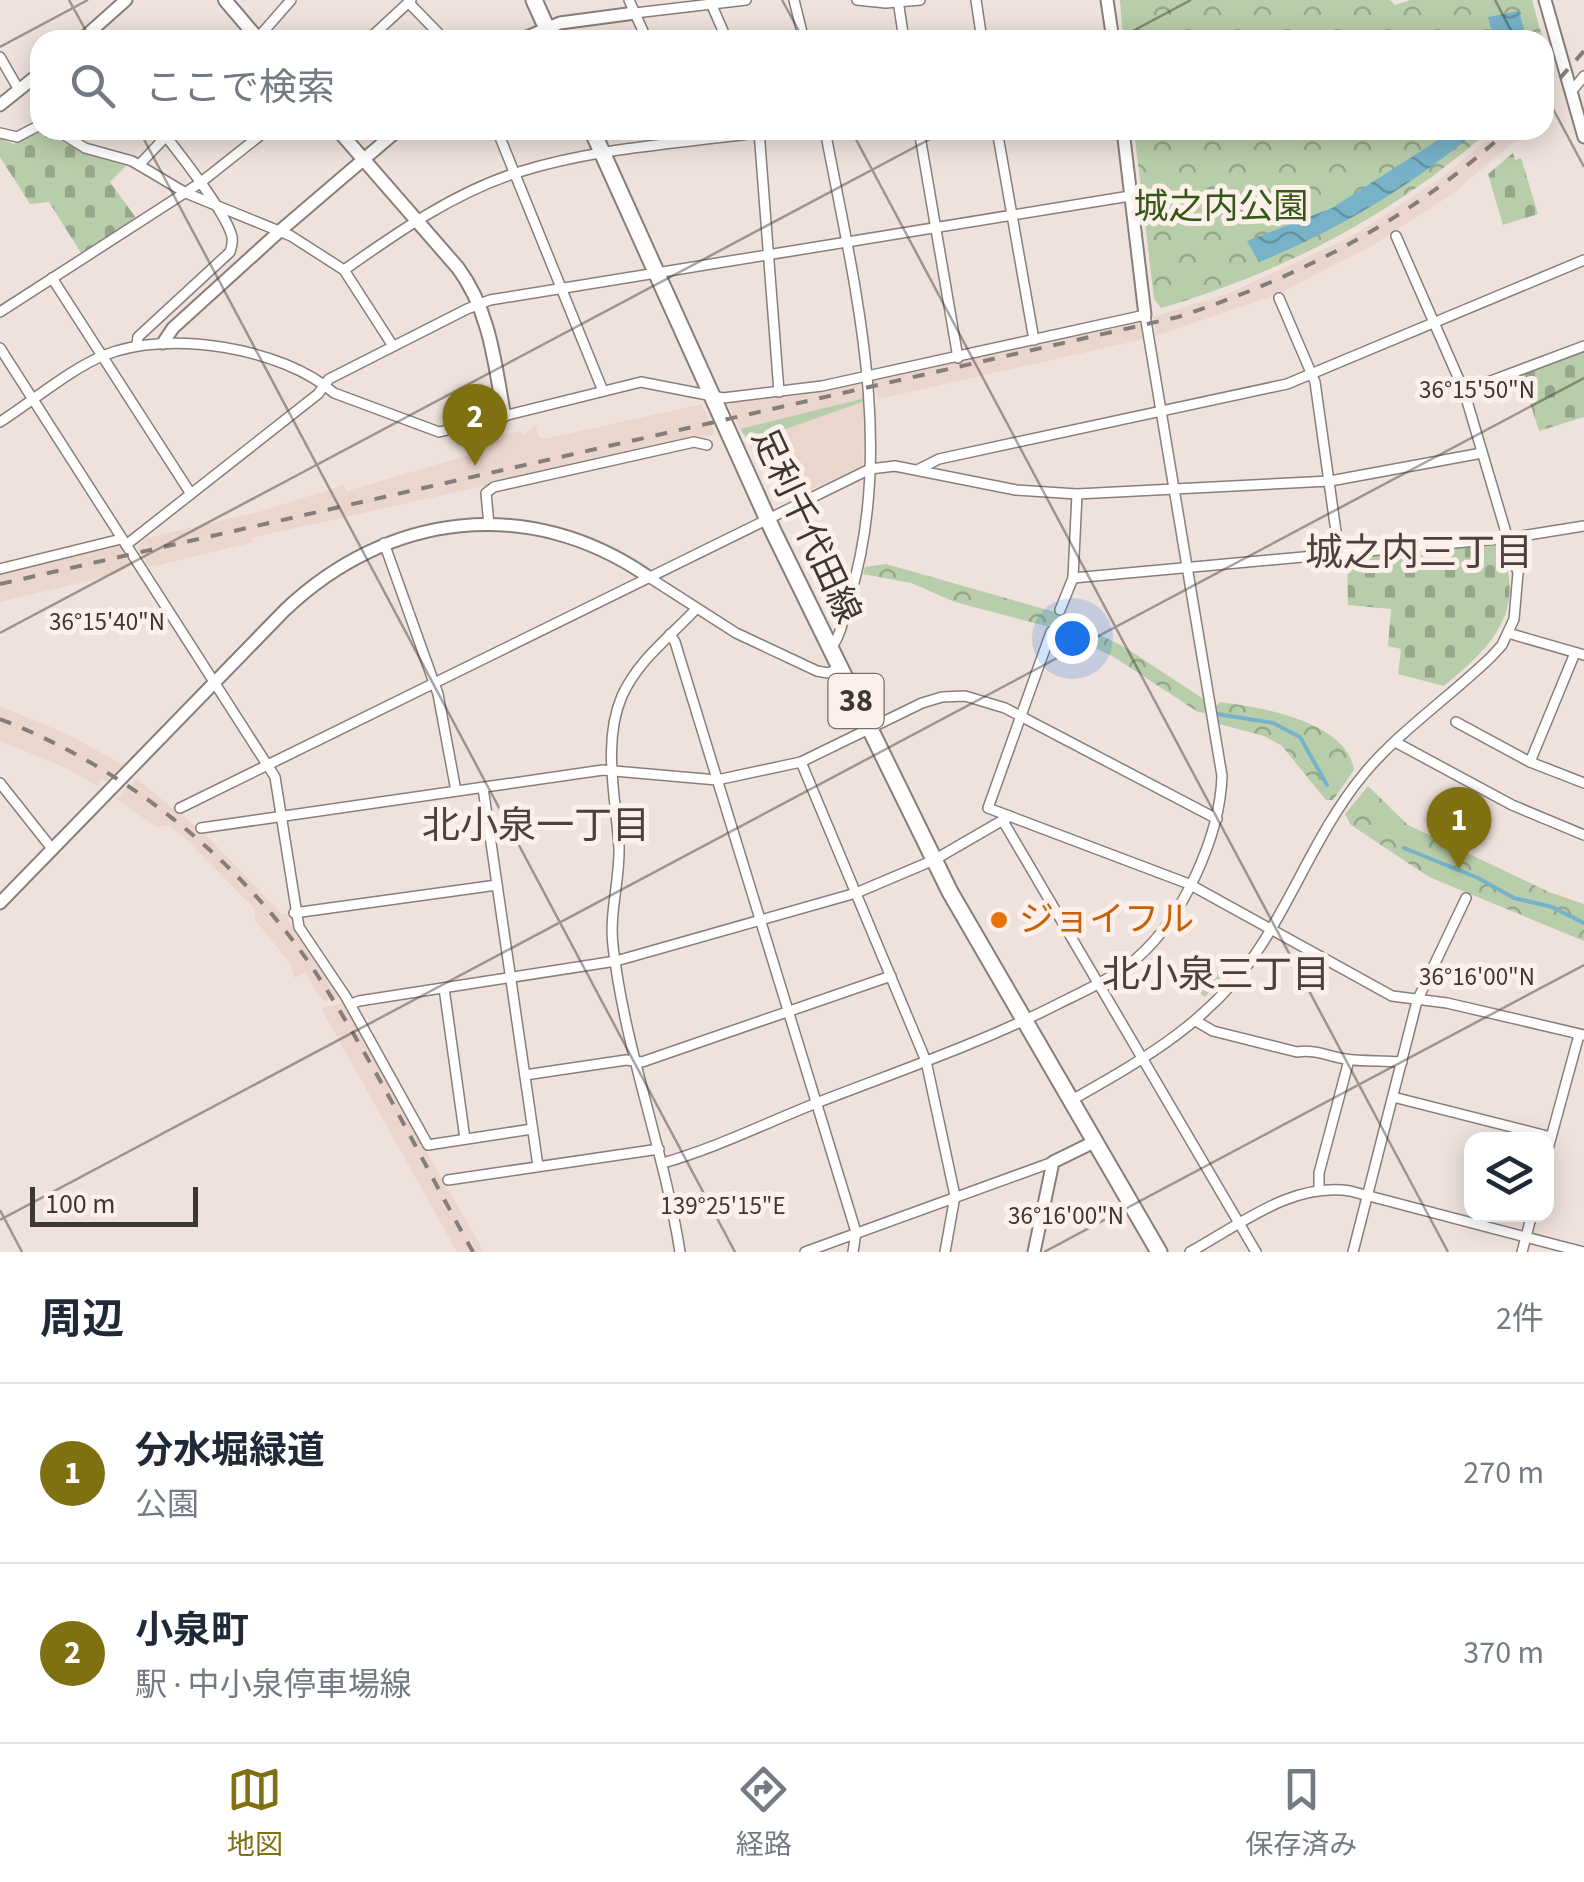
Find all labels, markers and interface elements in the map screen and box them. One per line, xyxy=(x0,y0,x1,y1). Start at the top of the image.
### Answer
search box xyxy=(30,30,1554,140)
icon: search xyxy=(65,58,120,113)
text: ここで検索 xyxy=(145,61,335,115)
park label: 城之内公園 xyxy=(1133,182,1309,232)
text: 36°15'50"N xyxy=(1419,372,1535,408)
pin: 2 xyxy=(442,384,508,466)
street label: 足利千代田線 xyxy=(739,420,873,632)
district label: 城之内三丁目 xyxy=(1305,526,1533,580)
text: 36°15'40"N xyxy=(49,604,165,640)
your location xyxy=(1047,613,1098,664)
road number: 38 xyxy=(828,674,884,728)
pin: 1 xyxy=(1426,786,1492,869)
district label: 北小泉一丁目 xyxy=(422,799,650,853)
place label: ジョイフル xyxy=(1019,895,1194,945)
marker: ジョイフル xyxy=(988,909,1010,931)
district label: 北小泉三丁目 xyxy=(1102,948,1330,1002)
text: 36°16'00"N xyxy=(1419,959,1535,995)
map controls xyxy=(1464,1132,1554,1222)
button: layers xyxy=(1464,1132,1554,1222)
scale bar xyxy=(30,1182,198,1226)
text: 100 m xyxy=(45,1184,116,1224)
text: 139°25'15"E xyxy=(660,1188,786,1224)
text: 36°16'00"N xyxy=(1008,1198,1124,1234)
text: 周辺 xyxy=(40,1290,124,1350)
text: 2件 xyxy=(1496,1296,1544,1342)
text: 分水堀緑道 xyxy=(135,1424,325,1478)
text: 1 xyxy=(64,1450,81,1496)
text: 270 m xyxy=(1463,1450,1544,1496)
text: 公園 xyxy=(135,1482,199,1528)
text: 小泉町 xyxy=(135,1604,249,1658)
text: 2 xyxy=(64,1630,81,1676)
text: 370 m xyxy=(1463,1630,1544,1676)
text: 駅 · 中小泉停車場線 xyxy=(135,1662,412,1708)
tab: 地図 xyxy=(227,1762,283,1865)
tab: 経路 xyxy=(736,1762,792,1865)
tab: 保存済み xyxy=(1245,1762,1357,1865)

